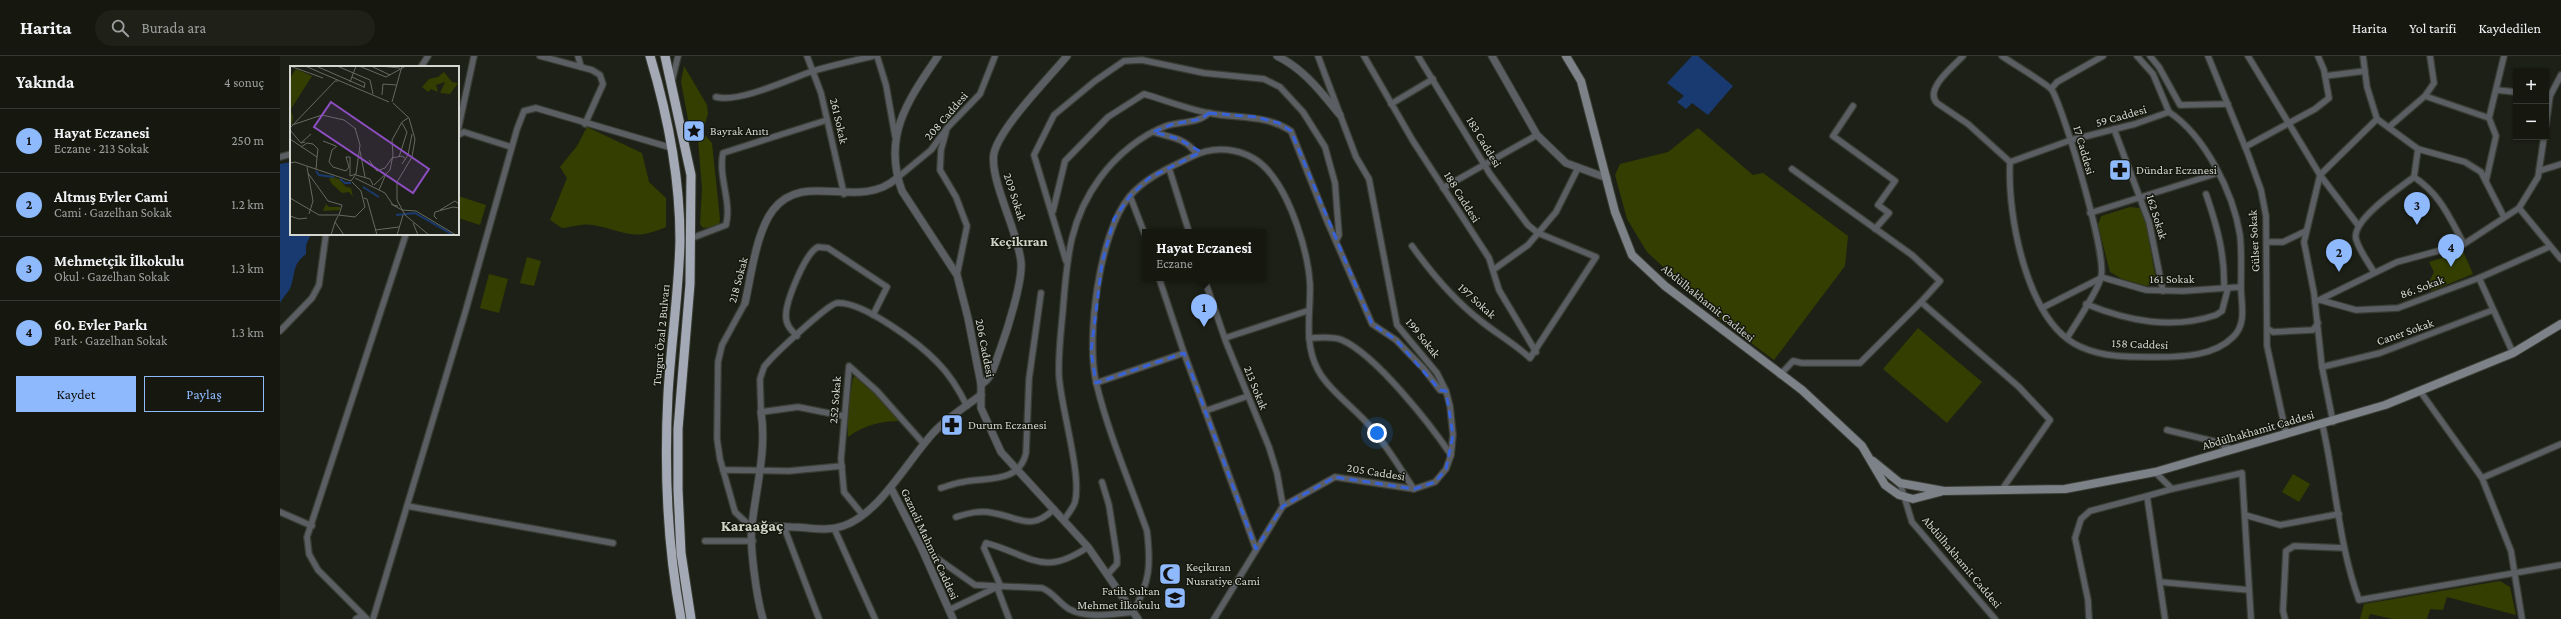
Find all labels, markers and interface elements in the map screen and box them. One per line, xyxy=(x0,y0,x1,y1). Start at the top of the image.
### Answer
search box xyxy=(95,10,375,46)
text: Harita xyxy=(20,17,71,38)
icon: search xyxy=(109,17,131,39)
text: Burada ara xyxy=(141,20,206,36)
text: Harita xyxy=(2352,20,2387,36)
text: Yol tarifi xyxy=(2409,20,2456,36)
text: Kaydedilen xyxy=(2478,20,2541,36)
inset map xyxy=(290,66,459,235)
map controls xyxy=(2513,68,2549,140)
button: + xyxy=(2513,68,2549,104)
text: Yakında xyxy=(16,73,74,92)
text: 4 sonuç xyxy=(224,75,264,90)
street label: 208 Caddesi xyxy=(921,89,971,143)
street label: 261 Sokak xyxy=(827,97,851,146)
street label: 59 Caddesi xyxy=(2094,102,2148,130)
button: − xyxy=(2513,104,2549,140)
street label: 183 Caddesi xyxy=(1463,114,1505,170)
place icon: Bayrak Anıtı xyxy=(681,118,707,144)
place label: Bayrak Anıtı xyxy=(710,124,769,138)
street label: 17 Caddesi xyxy=(2070,124,2098,176)
text: Hayat Eczanesi xyxy=(54,125,150,141)
text: 1 xyxy=(27,133,31,148)
text: 250 m xyxy=(231,133,264,148)
text: Eczane · 213 Sokak xyxy=(54,141,149,156)
pharmacy icon: Dündar Eczanesi xyxy=(2107,157,2133,183)
place label: Dündar Eczanesi xyxy=(2136,163,2217,177)
street label: 188 Caddesi xyxy=(1441,169,1483,225)
street label: 209 Sokak xyxy=(1001,171,1029,223)
text: Altmış Evler Cami xyxy=(54,189,168,205)
pin: 3 xyxy=(2404,192,2430,225)
street label: 162 Sokak xyxy=(2144,193,2171,241)
text: 2 xyxy=(26,197,32,212)
text: 1.2 km xyxy=(231,197,264,212)
text: Cami · Gazelhan Sokak xyxy=(54,205,172,220)
street label: Gülser Sokak xyxy=(2245,209,2263,272)
popup xyxy=(1142,229,1266,281)
district label: Keçikıran xyxy=(990,233,1048,249)
pin: 4 xyxy=(2438,234,2464,267)
pin: 2 xyxy=(2326,239,2352,272)
text: Hayat Eczanesi xyxy=(1156,240,1252,256)
text: Mehmetçik İlkokulu xyxy=(54,253,184,269)
street label: 218 Sokak xyxy=(725,255,751,304)
text: Eczane xyxy=(1156,256,1193,271)
text: 3 xyxy=(26,261,32,276)
text: 1.3 km xyxy=(231,261,264,276)
street label: Abdülhakhamit Caddesi xyxy=(1659,261,1757,345)
text: Okul · Gazelhan Sokak xyxy=(54,269,169,284)
street label: 161 Sokak xyxy=(2150,272,2195,286)
street label: 86. Sokak xyxy=(2398,272,2446,301)
street label: 197 Sokak xyxy=(1455,280,1499,322)
street label: Turgut Özal 2 Bulvarı xyxy=(650,284,672,386)
pin: 1 xyxy=(1191,294,1217,327)
street label: 199 Sokak xyxy=(1403,315,1443,361)
street label: Caner Sokak xyxy=(2375,316,2436,348)
text: 60. Evler Parkı xyxy=(54,317,147,333)
street label: 206 Caddesi xyxy=(972,318,998,378)
text: 4 xyxy=(25,325,33,340)
text: 1.3 km xyxy=(231,325,264,340)
text: Park · Gazelhan Sokak xyxy=(54,333,167,348)
street label: 158 Caddesi xyxy=(2111,336,2169,352)
street label: 213 Sokak xyxy=(1241,364,1271,412)
street label: 252 Sokak xyxy=(826,375,844,424)
button: Kaydet xyxy=(16,376,136,412)
button: Paylaş xyxy=(144,376,264,412)
street label: Abdülhakhamit Caddesi xyxy=(2200,407,2316,453)
pharmacy icon: Durum Eczanesi xyxy=(939,412,965,438)
place label: Durum Eczanesi xyxy=(968,418,1047,432)
your location xyxy=(1367,423,1387,443)
street label: 205 Caddesi xyxy=(1346,460,1406,484)
street label: Gazneli Mahmut Caddesi xyxy=(898,486,962,602)
street label: Abdülhakhamit Caddesi xyxy=(1919,513,2005,611)
district label: Karaağaç xyxy=(721,517,783,534)
place label: Keçikıran Nusratiye Cami xyxy=(1186,560,1260,588)
mosque icon: Keçikıran Nusratiye Cami xyxy=(1157,561,1183,587)
place label: Fatih Sultan Mehmet İlkokulu xyxy=(1077,584,1161,612)
school or university icon: Fatih Sultan Mehmet İlkokulu xyxy=(1162,585,1188,611)

